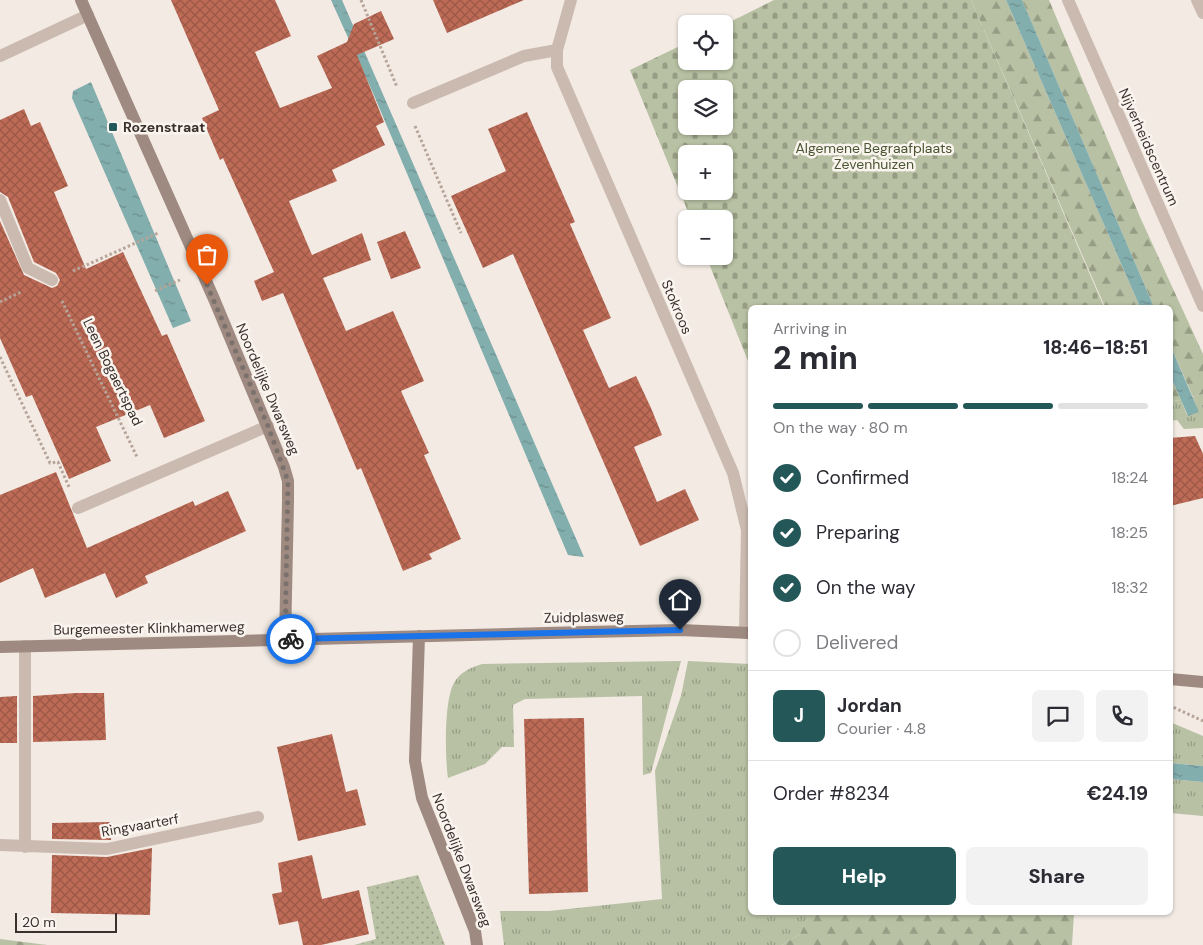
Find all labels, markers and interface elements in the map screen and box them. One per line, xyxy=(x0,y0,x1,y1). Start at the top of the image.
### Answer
map controls xyxy=(678,15,733,265)
button: locate xyxy=(678,15,733,70)
button: layers xyxy=(678,80,733,135)
street label: Nijverheidscentrum xyxy=(1115,85,1183,209)
place label: Rozenstraat xyxy=(123,118,205,136)
marker: Rozenstraat xyxy=(107,121,119,133)
park label: Algemene Begraafplaats Zevenhuizen xyxy=(796,139,952,173)
button: + xyxy=(678,145,733,200)
button: − xyxy=(678,210,733,265)
pin xyxy=(186,234,228,285)
icon: bag xyxy=(193,241,221,269)
street label: Stokroos xyxy=(658,277,696,337)
street label: Leen Bogaertspad xyxy=(79,315,147,429)
text: Arriving in xyxy=(773,318,847,339)
street label: Noordelijke Dwarsweg xyxy=(232,320,304,458)
text: 18:46–18:51 xyxy=(1043,335,1148,360)
text: 2 min xyxy=(773,337,858,379)
text: On the way · 80 m xyxy=(773,417,908,438)
icon: check xyxy=(773,464,801,492)
text: Confirmed xyxy=(816,465,909,490)
text: 18:24 xyxy=(1111,467,1148,488)
icon: check xyxy=(773,519,801,547)
text: Preparing xyxy=(816,520,900,545)
text: 18:25 xyxy=(1111,522,1148,543)
icon: check xyxy=(773,574,801,602)
text: On the way xyxy=(816,575,916,600)
text: 18:32 xyxy=(1111,577,1148,598)
pin xyxy=(659,579,701,630)
icon: home xyxy=(666,586,694,614)
street label: Zuidplasweg xyxy=(544,607,624,627)
courier xyxy=(266,614,316,664)
street label: Burgemeester Klinkhamerweg xyxy=(53,617,245,639)
icon: bike xyxy=(277,625,305,653)
text: Delivered xyxy=(816,630,898,655)
button: chat xyxy=(1032,690,1084,742)
button: phone xyxy=(1096,690,1148,742)
text: Jordan xyxy=(837,693,902,718)
text: J xyxy=(794,703,804,728)
text: Courier · 4.8 xyxy=(837,718,926,739)
text: Order #8234 xyxy=(773,781,889,806)
text: €24.19 xyxy=(1087,781,1148,806)
street label: Noordelijke Dwarsweg xyxy=(428,791,496,930)
street label: Ringvaarterf xyxy=(100,809,180,841)
button: Help xyxy=(773,847,956,905)
button: Share xyxy=(966,847,1148,905)
scale bar xyxy=(15,910,118,933)
text: 20 m xyxy=(22,913,56,931)

